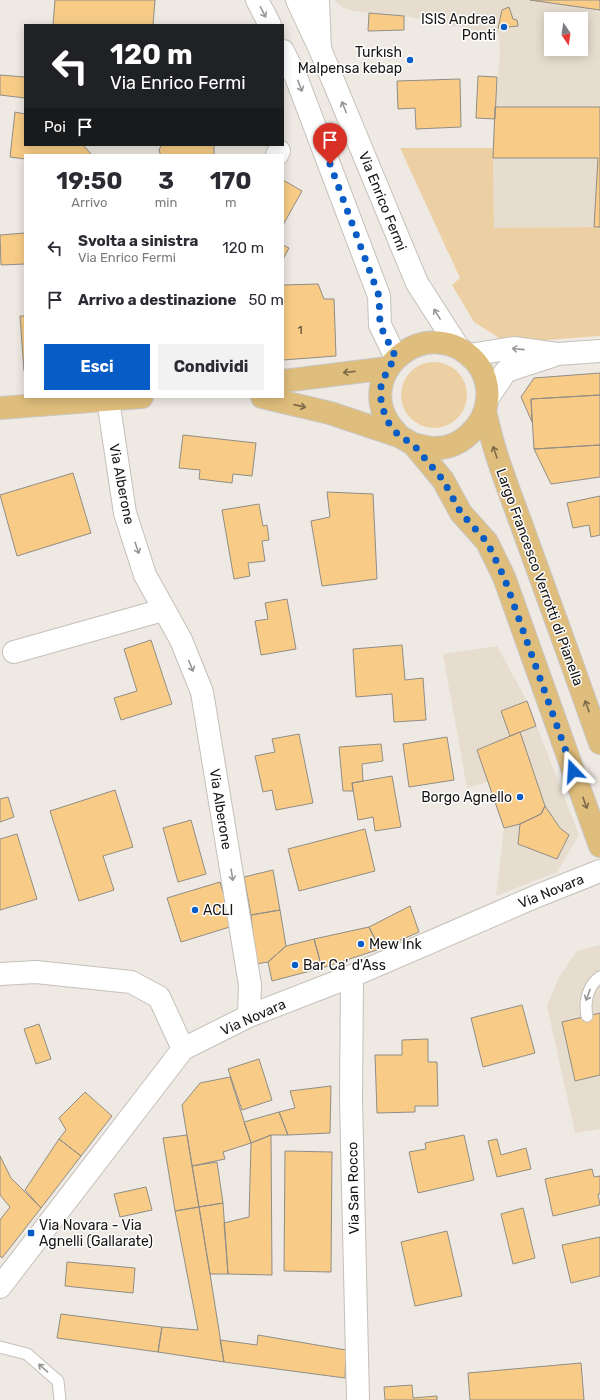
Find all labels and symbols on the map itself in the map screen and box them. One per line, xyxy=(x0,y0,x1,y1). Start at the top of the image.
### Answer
one-way arrow xyxy=(260,6,268,18)
place label: ISIS Andrea Ponti xyxy=(421,11,496,44)
north arrow xyxy=(544,12,588,56)
marker: ISIS Andrea Ponti xyxy=(499,22,509,32)
place label: Turkısh Malpensa kebap xyxy=(298,44,402,77)
marker: Turkısh Malpensa kebap xyxy=(405,55,415,65)
one-way arrow xyxy=(296,80,304,92)
one-way arrow xyxy=(340,101,347,113)
pin xyxy=(313,123,347,164)
street label: Via Enrico Fermi xyxy=(355,149,410,253)
one-way arrow xyxy=(432,308,440,320)
house number: 1 xyxy=(297,323,303,337)
one-way arrow xyxy=(512,345,525,353)
one-way arrow xyxy=(343,369,356,376)
one-way arrow xyxy=(293,402,306,410)
street label: Via Alberone xyxy=(105,442,138,526)
one-way arrow xyxy=(491,446,498,459)
street label: Largo Francesco Verrotti di Pianella xyxy=(492,466,587,688)
one-way arrow xyxy=(133,542,141,554)
one-way arrow xyxy=(188,659,195,671)
one-way arrow xyxy=(583,700,590,713)
position arrow xyxy=(552,750,594,792)
street label: Via Alberone xyxy=(206,767,235,851)
place label: Borgo Agnello xyxy=(421,789,512,806)
marker: Borgo Agnello xyxy=(515,792,525,802)
one-way arrow xyxy=(582,797,589,810)
one-way arrow xyxy=(228,868,236,881)
street label: Via Novara xyxy=(516,871,587,912)
place label: ACLI xyxy=(203,902,233,919)
marker: ACLI xyxy=(190,905,200,915)
place label: Mew Ink xyxy=(369,936,422,953)
marker: Mew Ink xyxy=(356,939,366,949)
place label: Bar Ca' d'Ass xyxy=(303,957,386,974)
marker: Bar Ca' d'Ass xyxy=(290,960,300,970)
one-way arrow xyxy=(584,988,592,1000)
street label: Via Novara xyxy=(218,996,288,1039)
street label: Via San Rocco xyxy=(344,1142,363,1234)
place label: Via Novara - Via Agnelli (Gallarate) xyxy=(39,1217,153,1250)
marker: Via Novara - Via Agnelli (Gallarate) xyxy=(26,1228,36,1238)
one-way arrow xyxy=(38,1363,48,1373)

